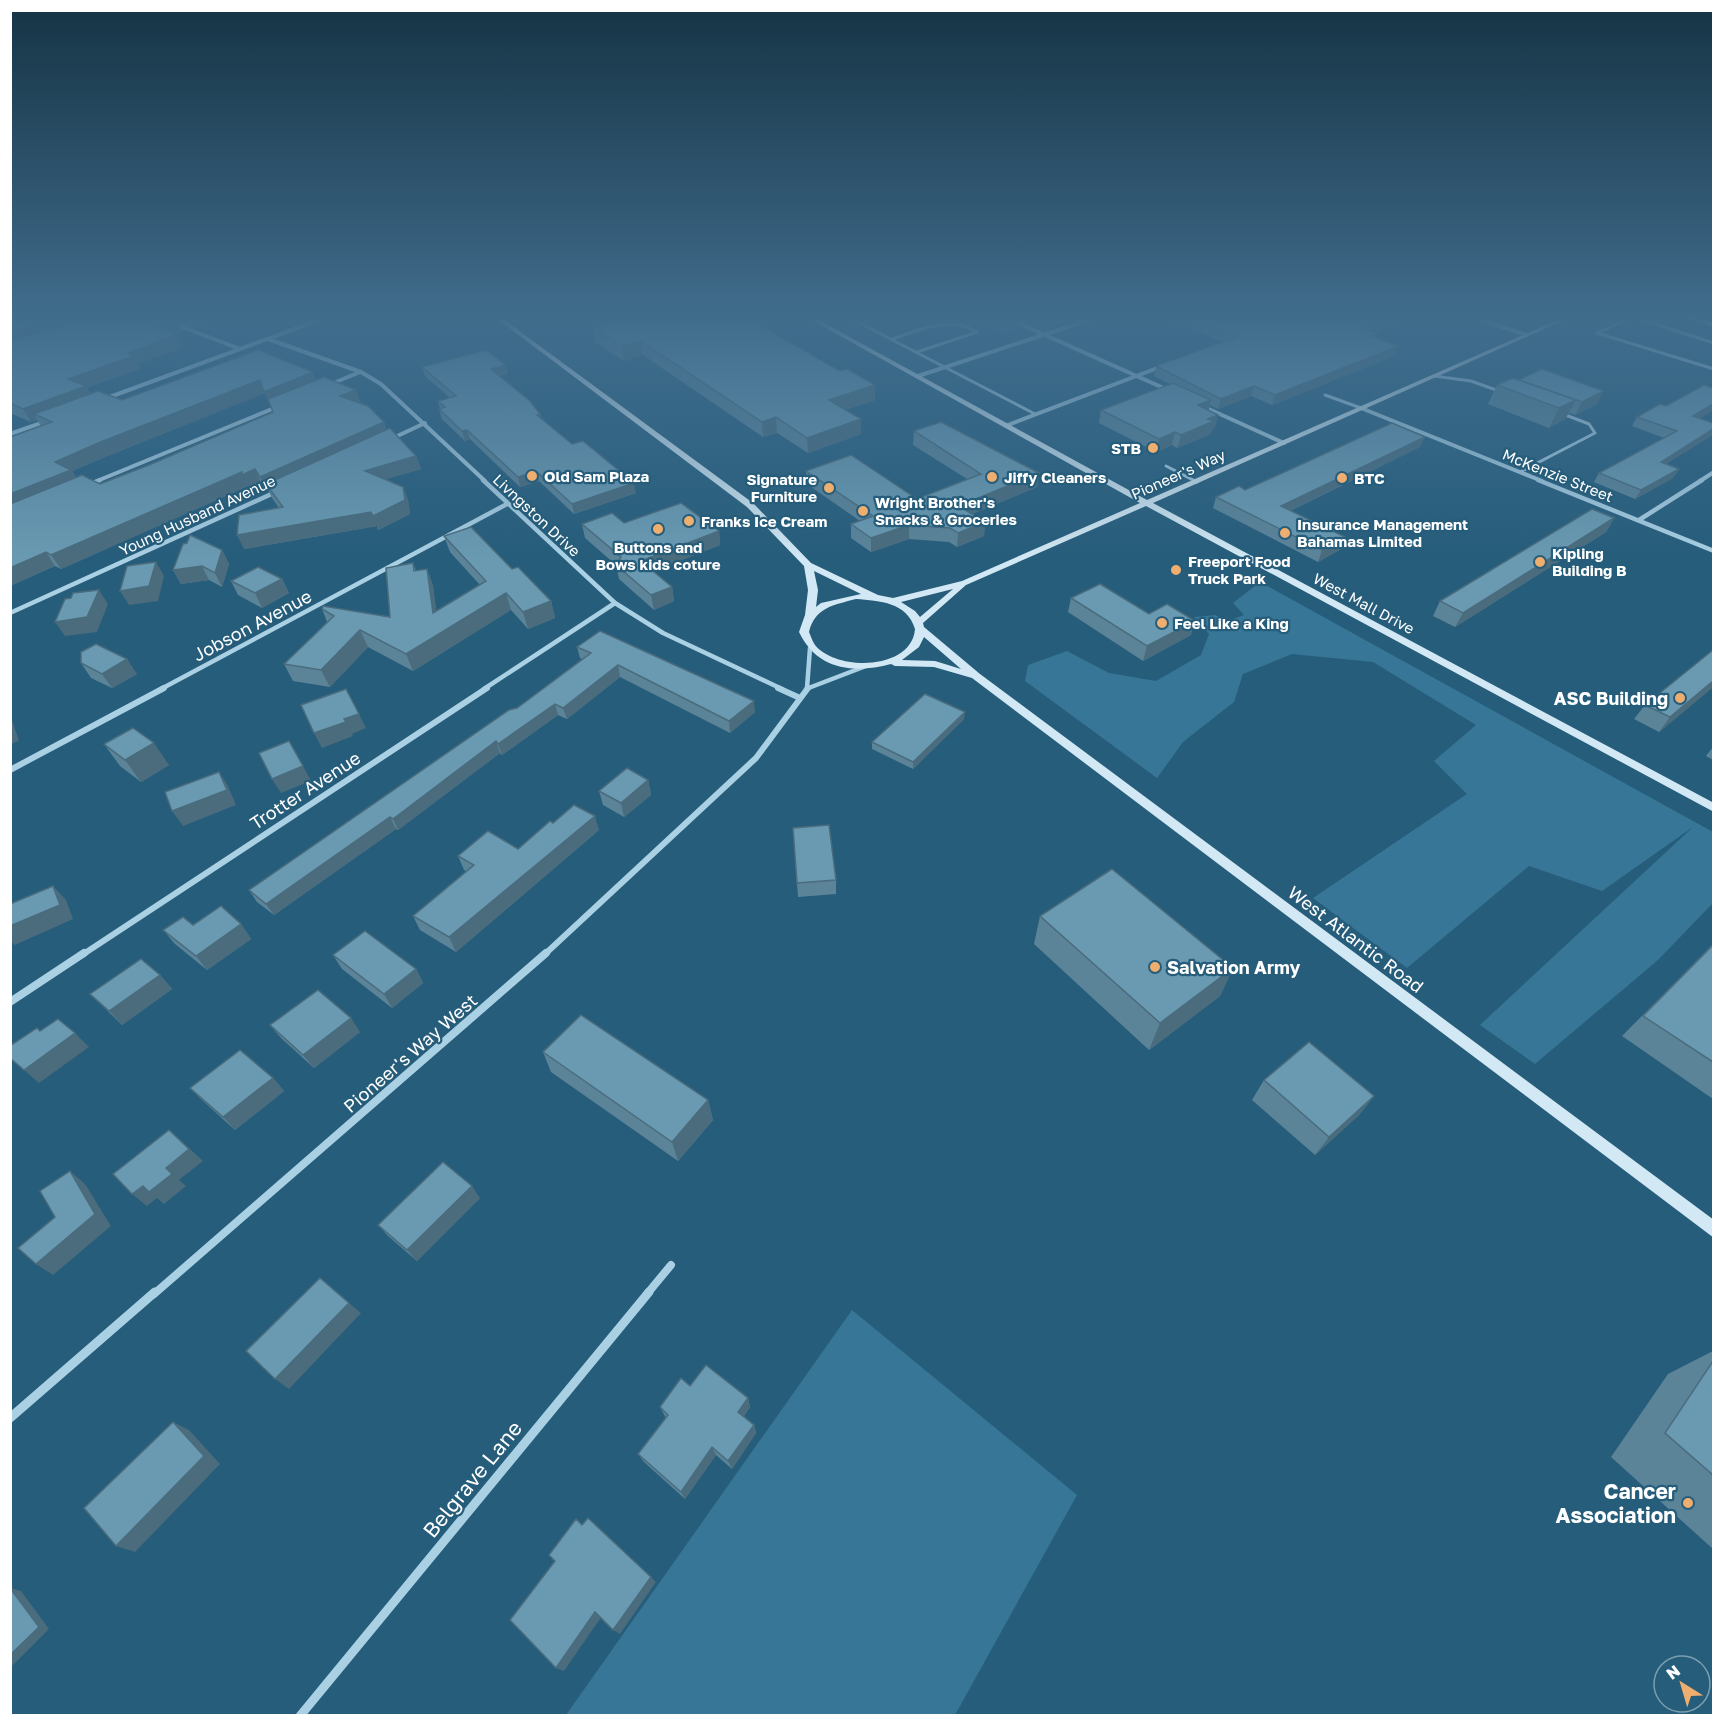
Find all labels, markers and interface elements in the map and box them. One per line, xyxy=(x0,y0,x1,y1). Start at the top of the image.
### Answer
place label: STB xyxy=(1111,439,1141,457)
marker: STB xyxy=(1146,441,1160,455)
street label: Pioneer's Way xyxy=(1128,445,1228,503)
street label: McKenzie Street xyxy=(1500,445,1616,505)
place label: Old Sam Plaza xyxy=(544,467,650,485)
place label: Jiffy Cleaners xyxy=(1004,468,1106,486)
marker: Old Sam Plaza xyxy=(525,469,539,483)
place label: BTC xyxy=(1354,469,1385,487)
street label: Livngston Drive xyxy=(490,470,584,560)
place label: Signature Furniture xyxy=(746,470,817,505)
marker: Jiffy Cleaners xyxy=(985,470,999,484)
street label: Young Husband Avenue xyxy=(116,471,278,559)
marker: BTC xyxy=(1335,471,1349,485)
marker: Signature Furniture xyxy=(822,481,836,495)
place label: Wright Brother's Snacks & Groceries xyxy=(875,493,1017,528)
marker: Wright Brother's Snacks & Groceries xyxy=(856,504,870,518)
place label: Franks Ice Cream xyxy=(701,512,827,530)
marker: Franks Ice Cream xyxy=(682,514,696,528)
place label: Insurance Management Bahamas Limited xyxy=(1297,515,1468,550)
marker: Buttons and Bows kids coture xyxy=(651,522,665,536)
marker: Insurance Management Bahamas Limited xyxy=(1278,526,1292,540)
place label: Buttons and Bows kids coture xyxy=(595,538,721,573)
place label: Kipling Building B xyxy=(1552,544,1627,579)
place label: Freeport Food Truck Park xyxy=(1188,552,1290,587)
marker: Kipling Building B xyxy=(1533,555,1547,569)
marker: Freeport Food Truck Park xyxy=(1169,563,1183,577)
street label: West Mall Drive xyxy=(1310,569,1418,637)
street label: Jobson Avenue xyxy=(189,584,315,666)
place label: Feel Like a King xyxy=(1174,614,1289,632)
marker: Feel Like a King xyxy=(1155,616,1169,630)
place label: ASC Building xyxy=(1554,687,1668,709)
marker: ASC Building xyxy=(1673,691,1687,705)
street label: Trotter Avenue xyxy=(246,746,364,834)
street label: West Atlantic Road xyxy=(1284,881,1428,997)
place label: Salvation Army xyxy=(1167,956,1300,978)
marker: Salvation Army xyxy=(1148,960,1162,974)
street label: Pioneer's Way West xyxy=(339,989,481,1117)
street label: Belgrave Lane xyxy=(417,1415,527,1543)
place label: Cancer Association xyxy=(1556,1478,1676,1528)
marker: Cancer Association xyxy=(1681,1496,1695,1510)
north arrow xyxy=(1652,1654,1712,1714)
text: N xyxy=(1662,1660,1684,1684)

